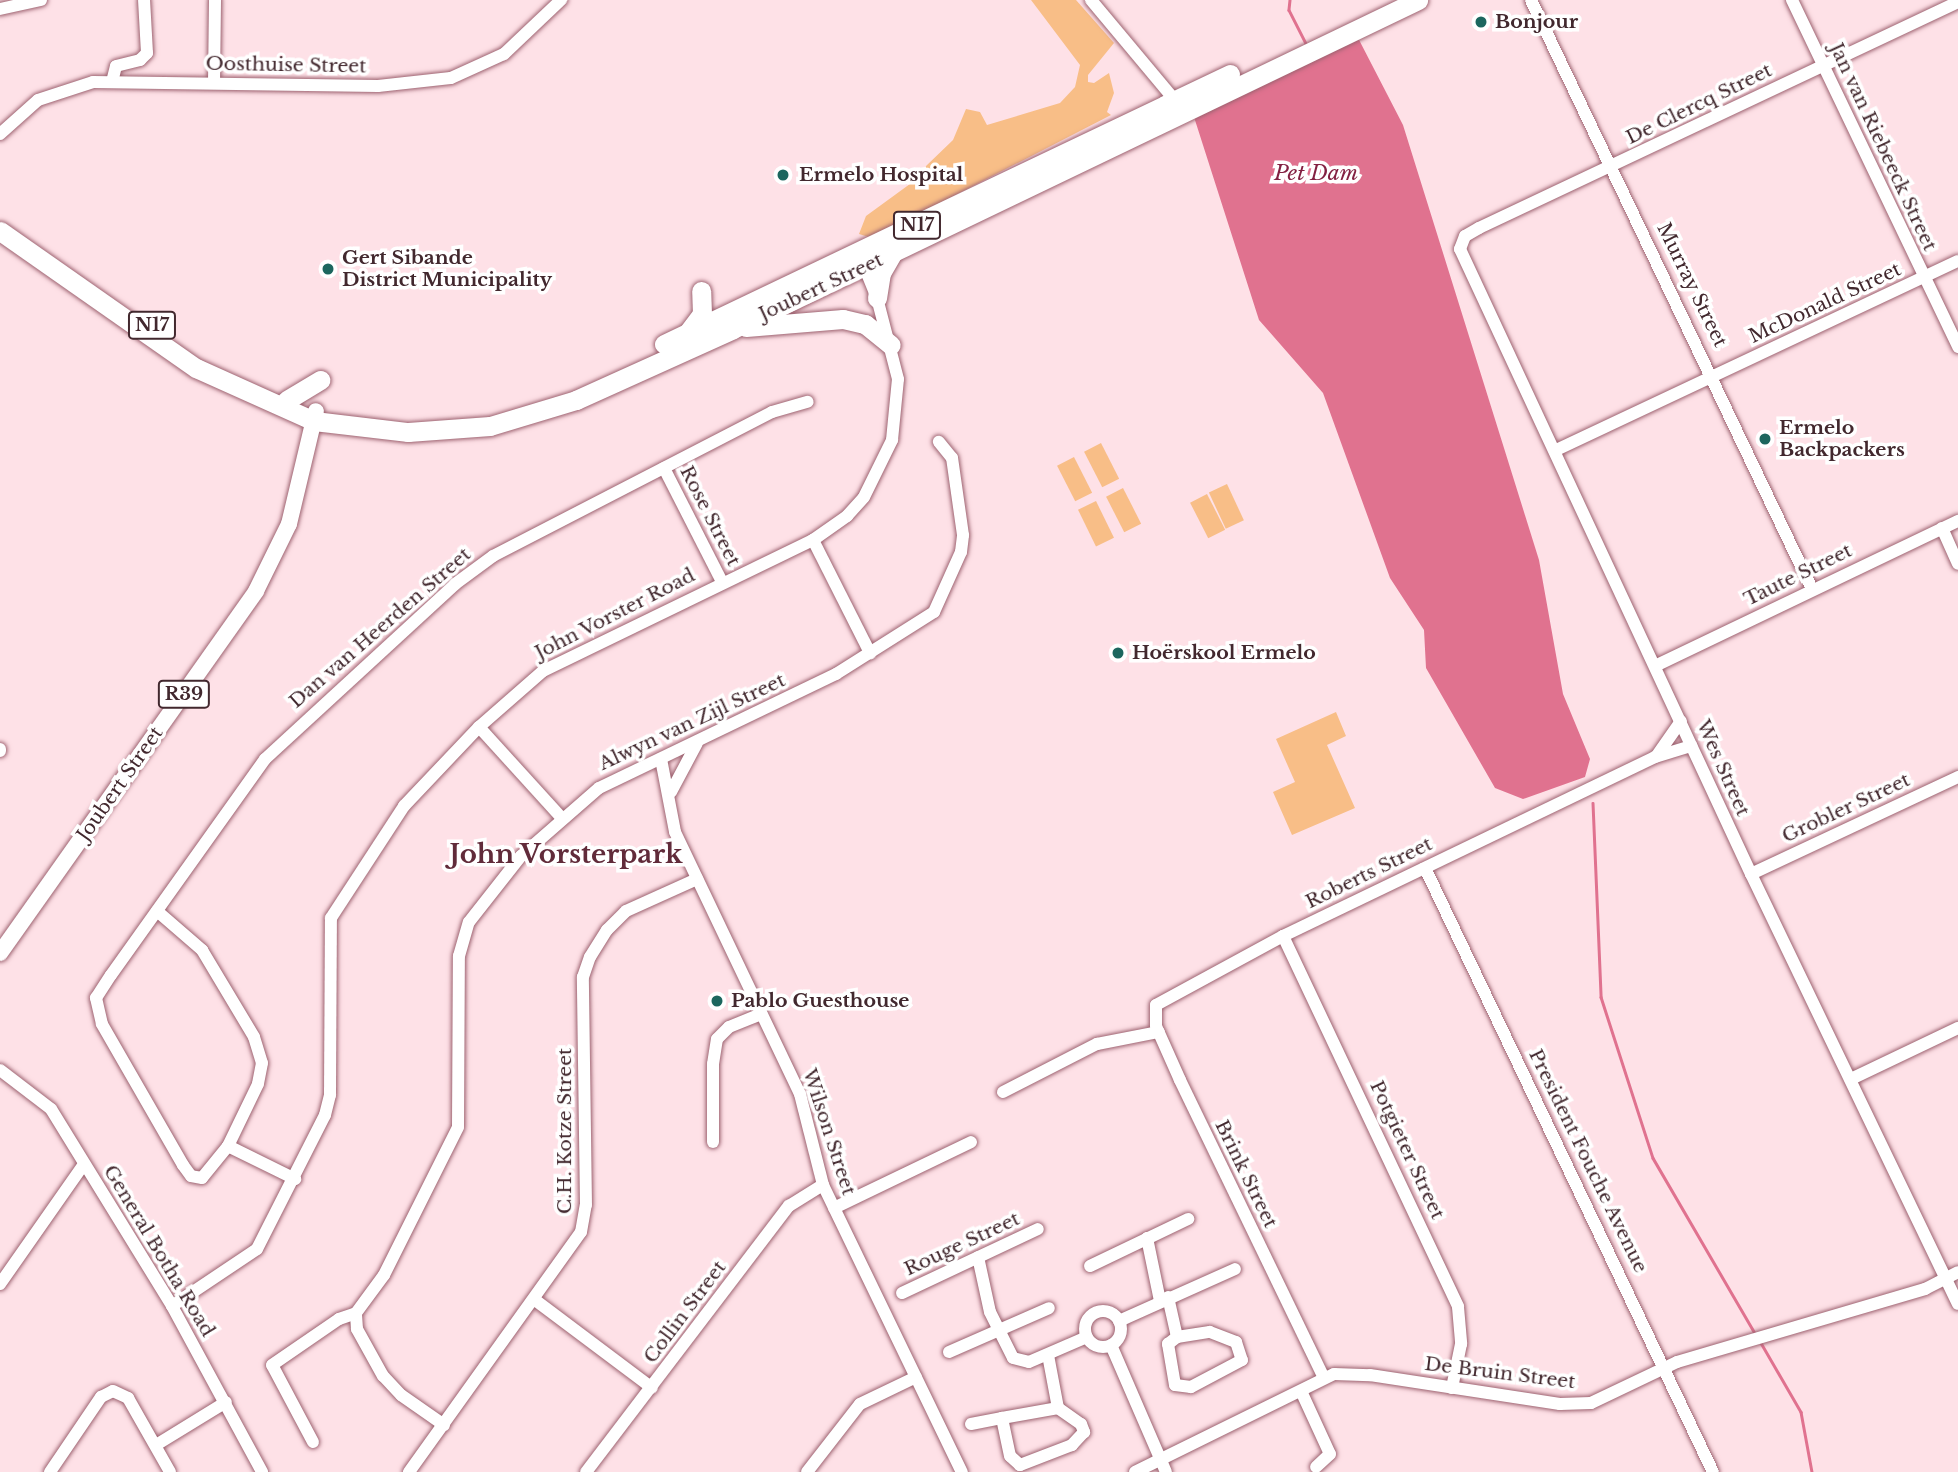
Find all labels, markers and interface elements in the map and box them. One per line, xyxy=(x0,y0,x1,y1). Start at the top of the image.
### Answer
place label: Bonjour xyxy=(1495,11,1578,33)
marker: Bonjour xyxy=(1473,14,1489,30)
street label: Jan van Riebeeck Street xyxy=(1825,39,1941,255)
street label: Oosthuise Street xyxy=(206,52,366,78)
street label: De Clercq Street xyxy=(1622,59,1776,149)
water label: Pet Dam xyxy=(1274,160,1358,186)
place label: Ermelo Hospital xyxy=(799,164,963,186)
marker: Ermelo Hospital xyxy=(773,165,793,185)
road number: N17 xyxy=(892,210,942,240)
street label: Murray Street xyxy=(1652,219,1732,351)
place label: Gert Sibande District Municipality xyxy=(342,247,552,291)
street label: Joubert Street xyxy=(755,248,887,326)
street label: McDonald Street xyxy=(1745,258,1905,348)
marker: Gert Sibande District Municipality xyxy=(320,261,336,277)
road number: N17 xyxy=(128,310,176,340)
place label: Ermelo Backpackers xyxy=(1779,417,1905,461)
marker: Ermelo Backpackers xyxy=(1757,431,1773,447)
street label: Rose Street xyxy=(675,462,745,570)
street label: Taute Street xyxy=(1740,539,1856,611)
street label: Dan van Heerden Street xyxy=(284,543,476,713)
street label: John Vorster Road xyxy=(531,564,699,664)
place label: Hoërskool Ermelo xyxy=(1132,642,1316,664)
marker: Hoërskool Ermelo xyxy=(1110,645,1126,661)
street label: Alwyn van Zijl Street xyxy=(595,669,789,775)
road number: R39 xyxy=(158,680,210,708)
street label: Wes Street xyxy=(1692,716,1754,820)
street label: Joubert Street xyxy=(72,722,168,846)
street label: Grobler Street xyxy=(1778,768,1914,848)
street label: Roberts Street xyxy=(1302,833,1436,913)
district label: John Vorsterpark xyxy=(449,839,683,871)
place label: Pablo Guesthouse xyxy=(731,990,909,1012)
marker: Pablo Guesthouse xyxy=(709,993,725,1009)
street label: President Fouche Avenue xyxy=(1524,1045,1652,1277)
street label: C.H. Kotze Street xyxy=(554,1048,576,1214)
street label: Wilson Street xyxy=(798,1066,860,1198)
street label: Potgieter Street xyxy=(1365,1077,1449,1223)
street label: Brink Street xyxy=(1210,1116,1282,1232)
street label: General Botha Road xyxy=(99,1161,219,1341)
street label: Rouge Street xyxy=(901,1207,1023,1281)
street label: Collin Street xyxy=(639,1256,731,1368)
street label: De Bruin Street xyxy=(1423,1352,1577,1394)

